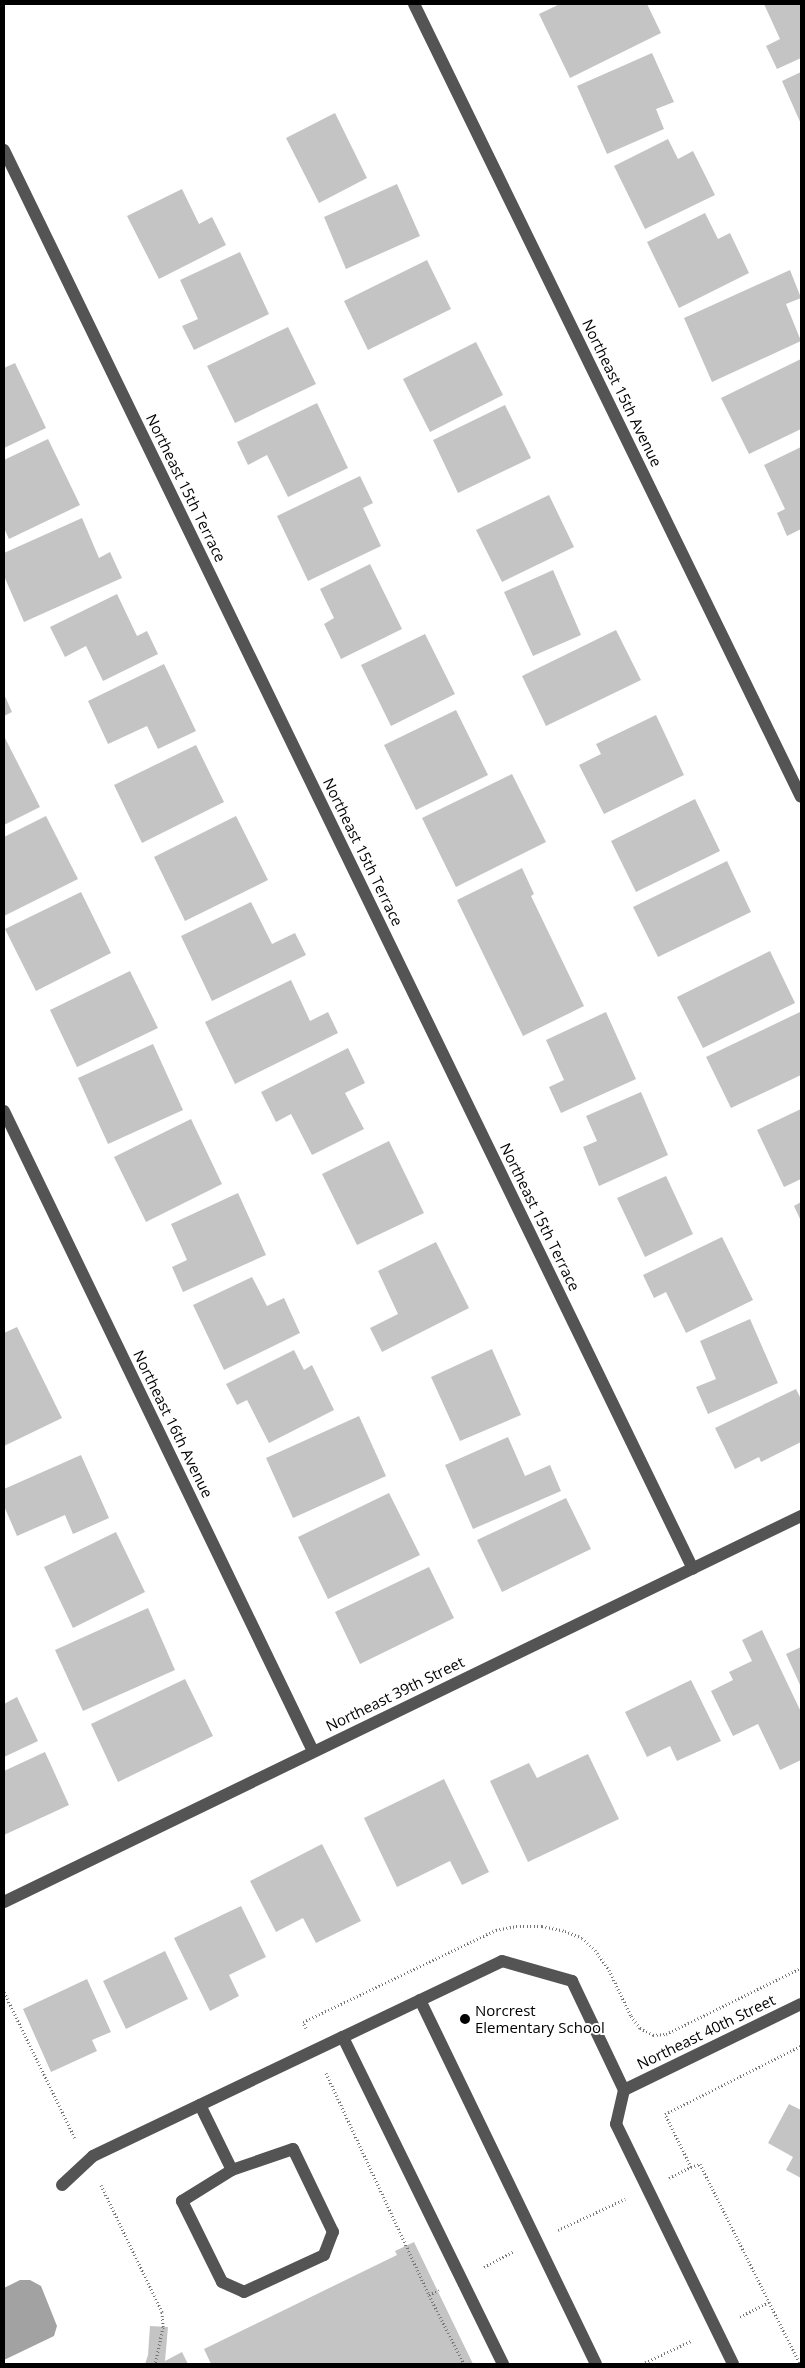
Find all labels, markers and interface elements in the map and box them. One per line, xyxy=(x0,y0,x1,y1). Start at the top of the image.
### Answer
street label: Northeast 15th Avenue xyxy=(578,316,666,470)
street label: Northeast 15th Terrace xyxy=(142,411,230,565)
street label: Northeast 15th Terrace xyxy=(319,775,407,929)
street label: Northeast 15th Terrace xyxy=(496,1140,584,1294)
street label: Northeast 16th Avenue xyxy=(129,1347,217,1501)
street label: Northeast 39th Street xyxy=(323,1653,467,1735)
street label: Northeast 40th Street xyxy=(634,1991,778,2073)
place label: Norcrest Elementary School xyxy=(475,2001,605,2036)
marker: Norcrest Elementary School xyxy=(459,2013,471,2025)

